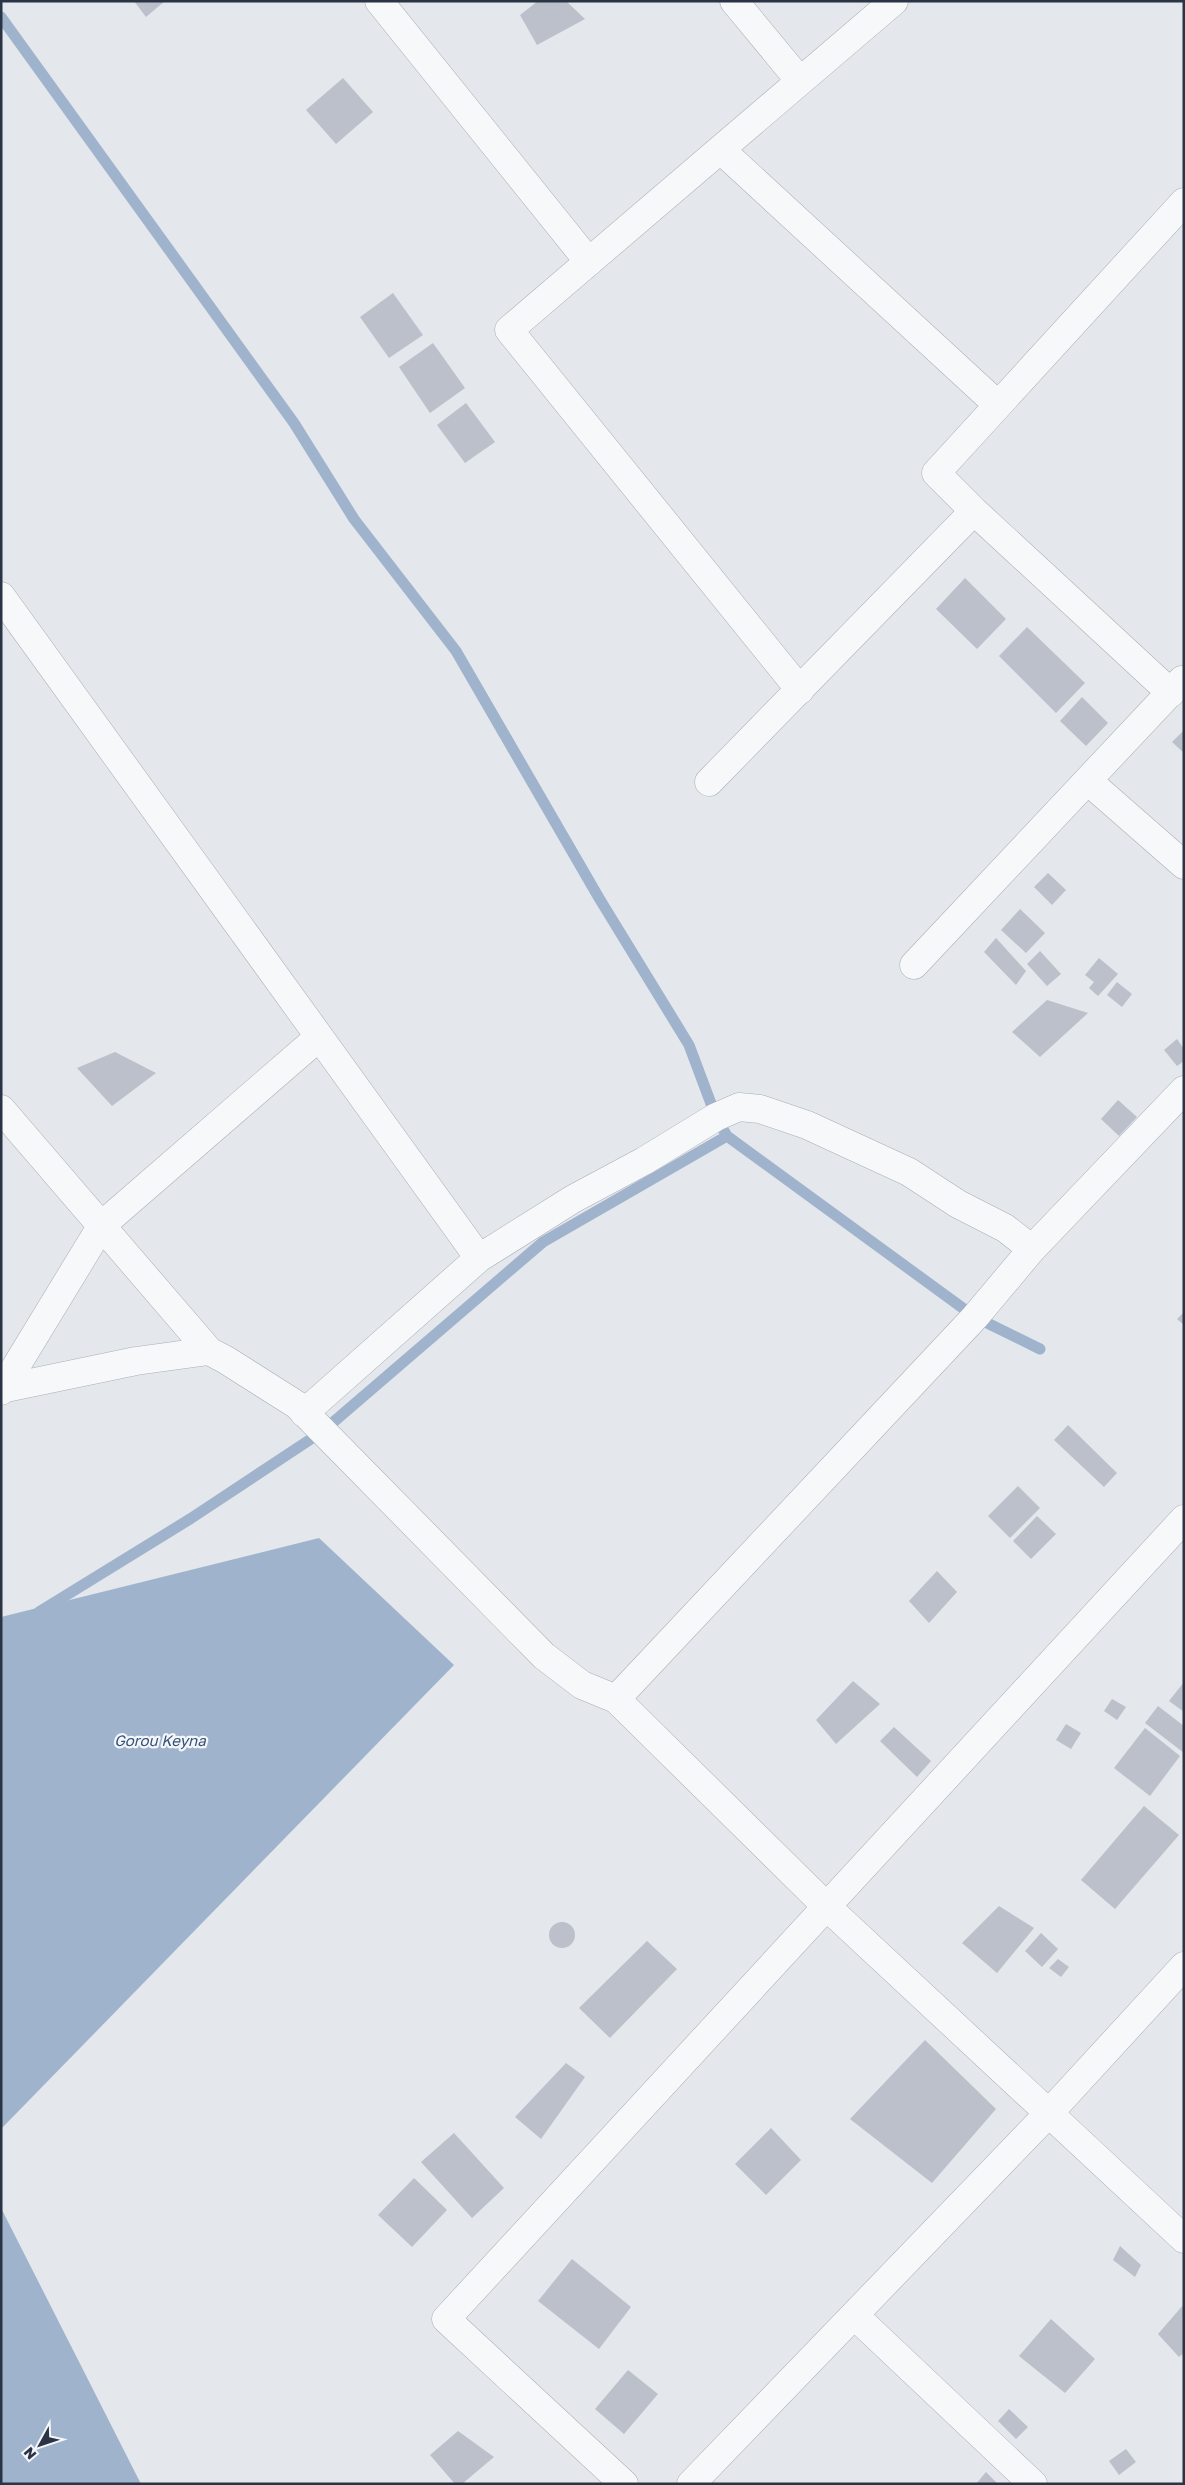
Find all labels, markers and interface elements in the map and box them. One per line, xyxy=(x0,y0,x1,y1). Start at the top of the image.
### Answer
water label: Gorou Keyna xyxy=(114,1731,206,1750)
north arrow xyxy=(15,2420,65,2470)
text: N xyxy=(20,2444,40,2463)

